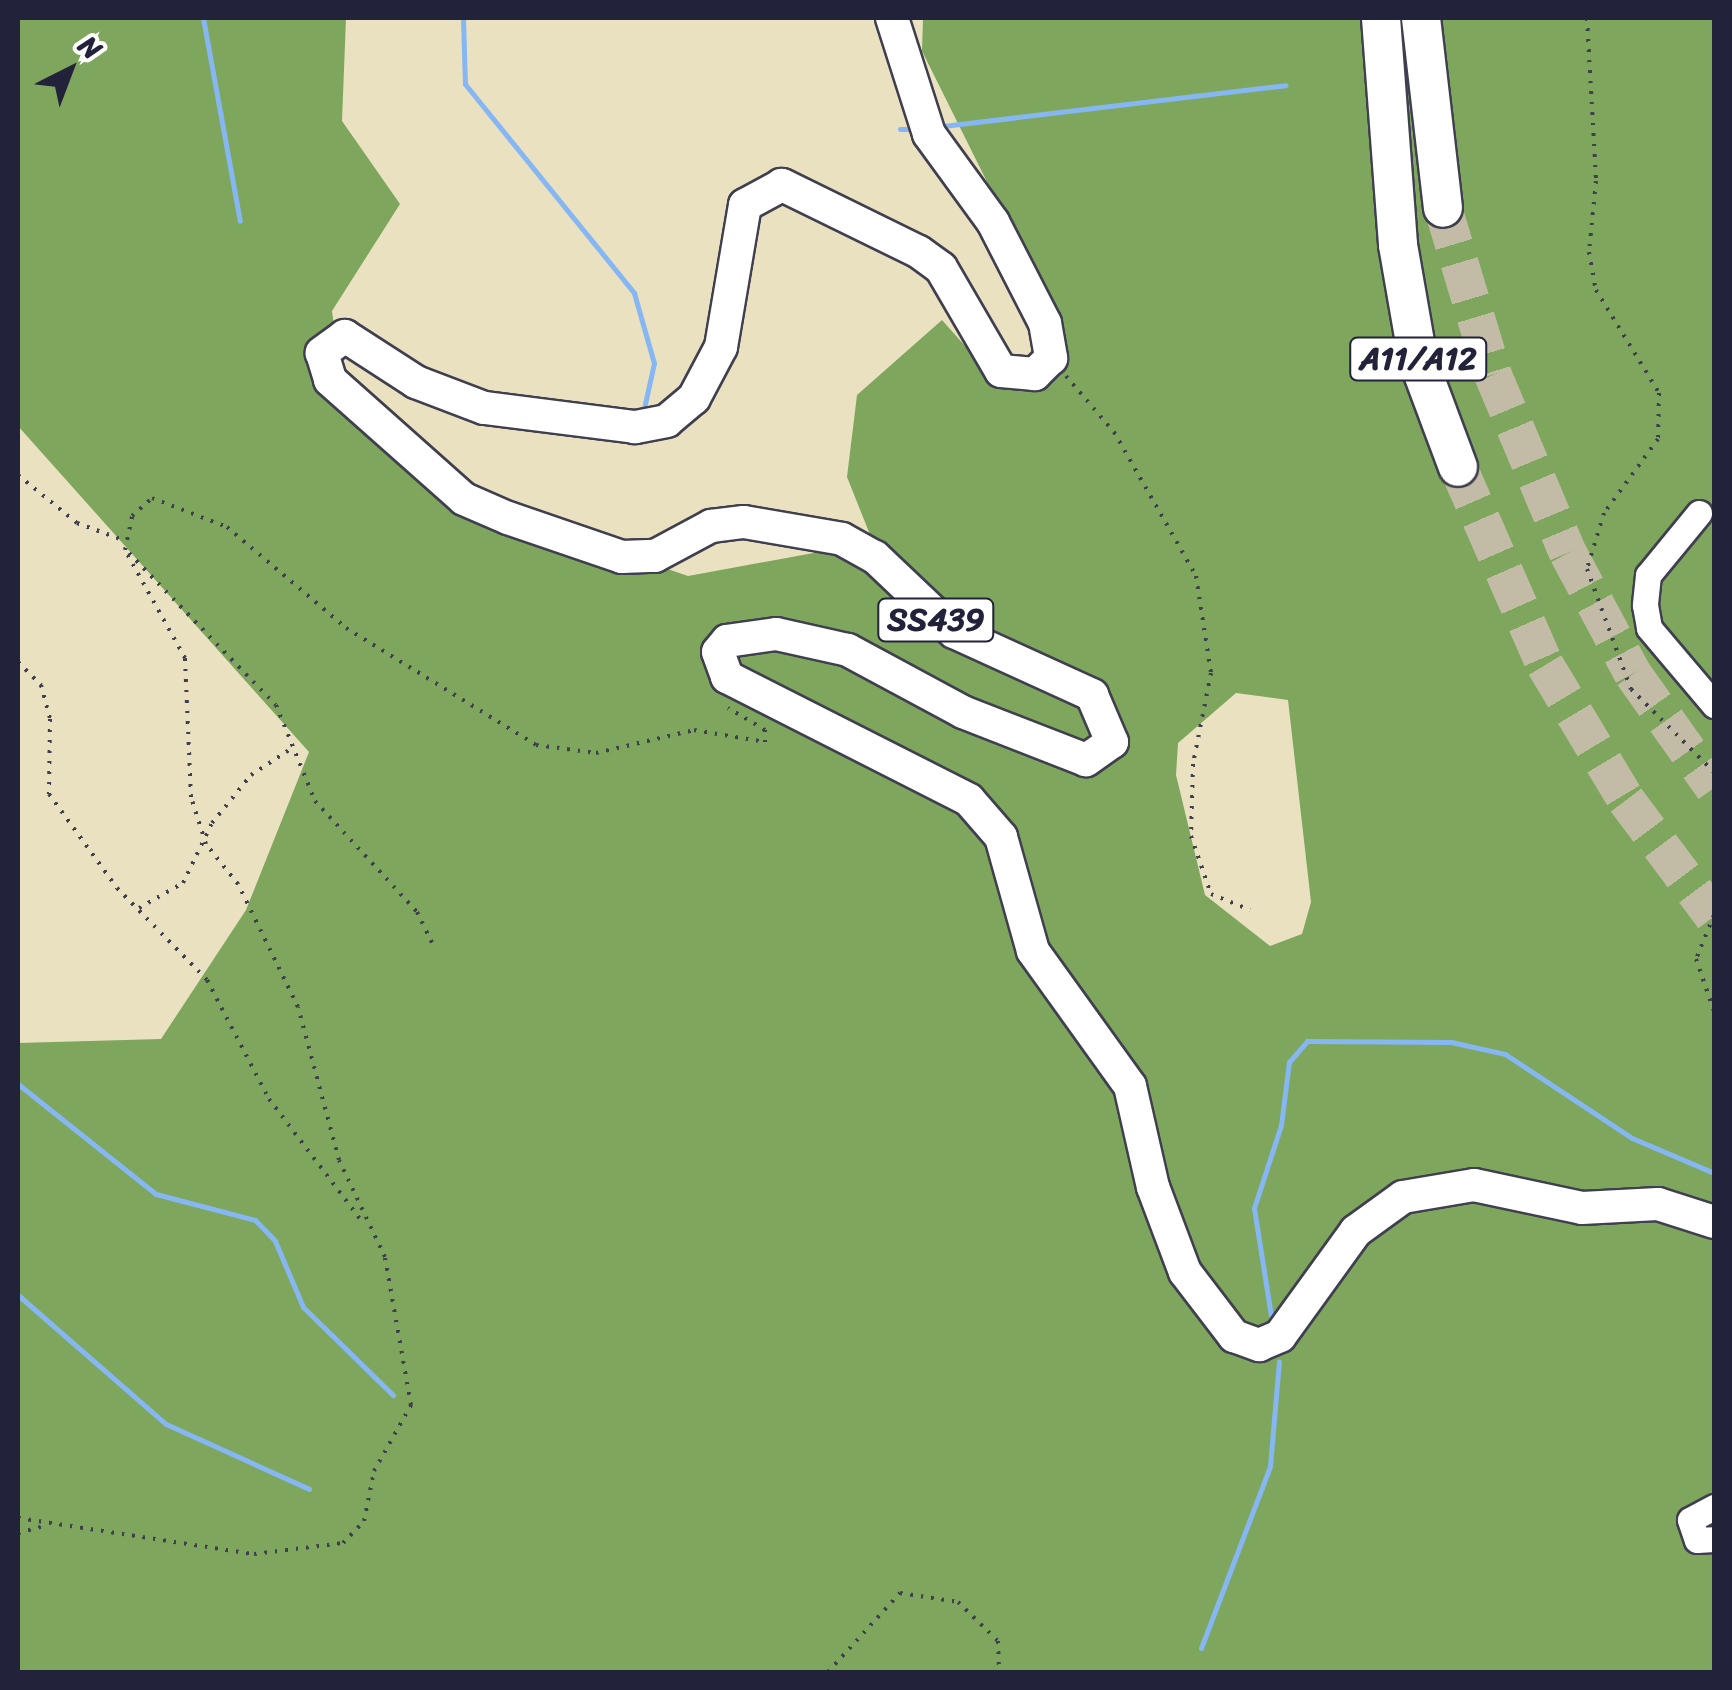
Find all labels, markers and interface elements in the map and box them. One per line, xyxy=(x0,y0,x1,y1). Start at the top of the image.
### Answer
north arrow xyxy=(20,20,120,120)
text: N xyxy=(67,23,114,72)
road number: A11/A12 xyxy=(1348,332,1488,386)
road number: SS439 xyxy=(876,593,996,647)

